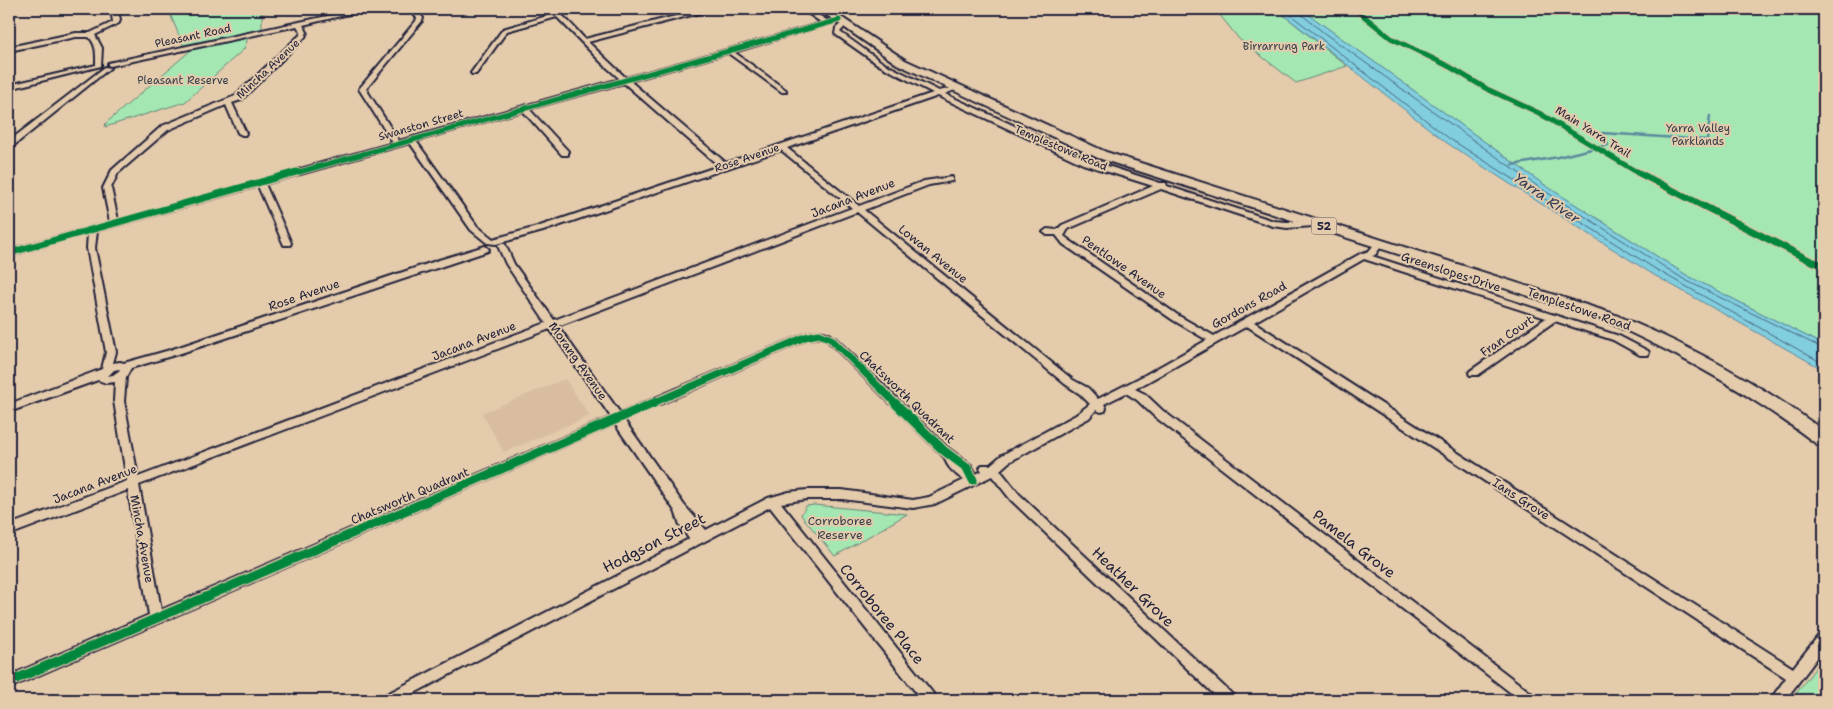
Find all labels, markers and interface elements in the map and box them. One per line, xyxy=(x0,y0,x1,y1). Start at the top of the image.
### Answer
street label: Pleasant Road xyxy=(154,21,232,51)
street label: Mincha Avenue xyxy=(233,36,303,102)
park label: Birrarrung Park xyxy=(1243,39,1325,54)
park label: Pleasant Reserve xyxy=(137,73,229,88)
street label: Main Yarra Trail xyxy=(1552,103,1634,162)
street label: Swanston Street xyxy=(377,106,465,144)
park label: Yarra Valley Parklands xyxy=(1666,121,1730,149)
street label: Templestowe Road xyxy=(1012,122,1110,174)
street label: Rose Avenue xyxy=(712,140,782,176)
water label: Yarra River xyxy=(1510,169,1584,228)
street label: Jacana Avenue xyxy=(809,175,898,221)
road number: 52 xyxy=(1312,218,1336,235)
street label: Lowan Avenue xyxy=(895,221,971,287)
street label: Pentlowe Avenue xyxy=(1079,232,1170,302)
street label: Greenslopes Drive xyxy=(1399,248,1503,296)
street label: Rose Avenue xyxy=(266,275,342,315)
street label: Gordons Road xyxy=(1209,278,1290,332)
street label: Templestowe Road xyxy=(1525,284,1633,334)
street label: Fran Court xyxy=(1477,312,1537,360)
street label: Jacana Avenue xyxy=(430,318,519,364)
street label: Morang Avenue xyxy=(545,319,611,403)
street label: Chatsworth Quadrant xyxy=(856,347,958,447)
street label: Jacana Avenue xyxy=(51,461,140,507)
street label: Chatsworth Quadrant xyxy=(348,464,472,528)
street label: Ians Grove xyxy=(1489,474,1553,524)
street label: Mincha Avenue xyxy=(126,494,158,584)
street label: Pamela Grove xyxy=(1308,505,1400,583)
street label: Hodgson Street xyxy=(599,508,709,578)
park label: Corroboree Reserve xyxy=(808,513,872,543)
street label: Heather Grove xyxy=(1088,543,1178,631)
street label: Corroboree Place xyxy=(835,560,929,668)

